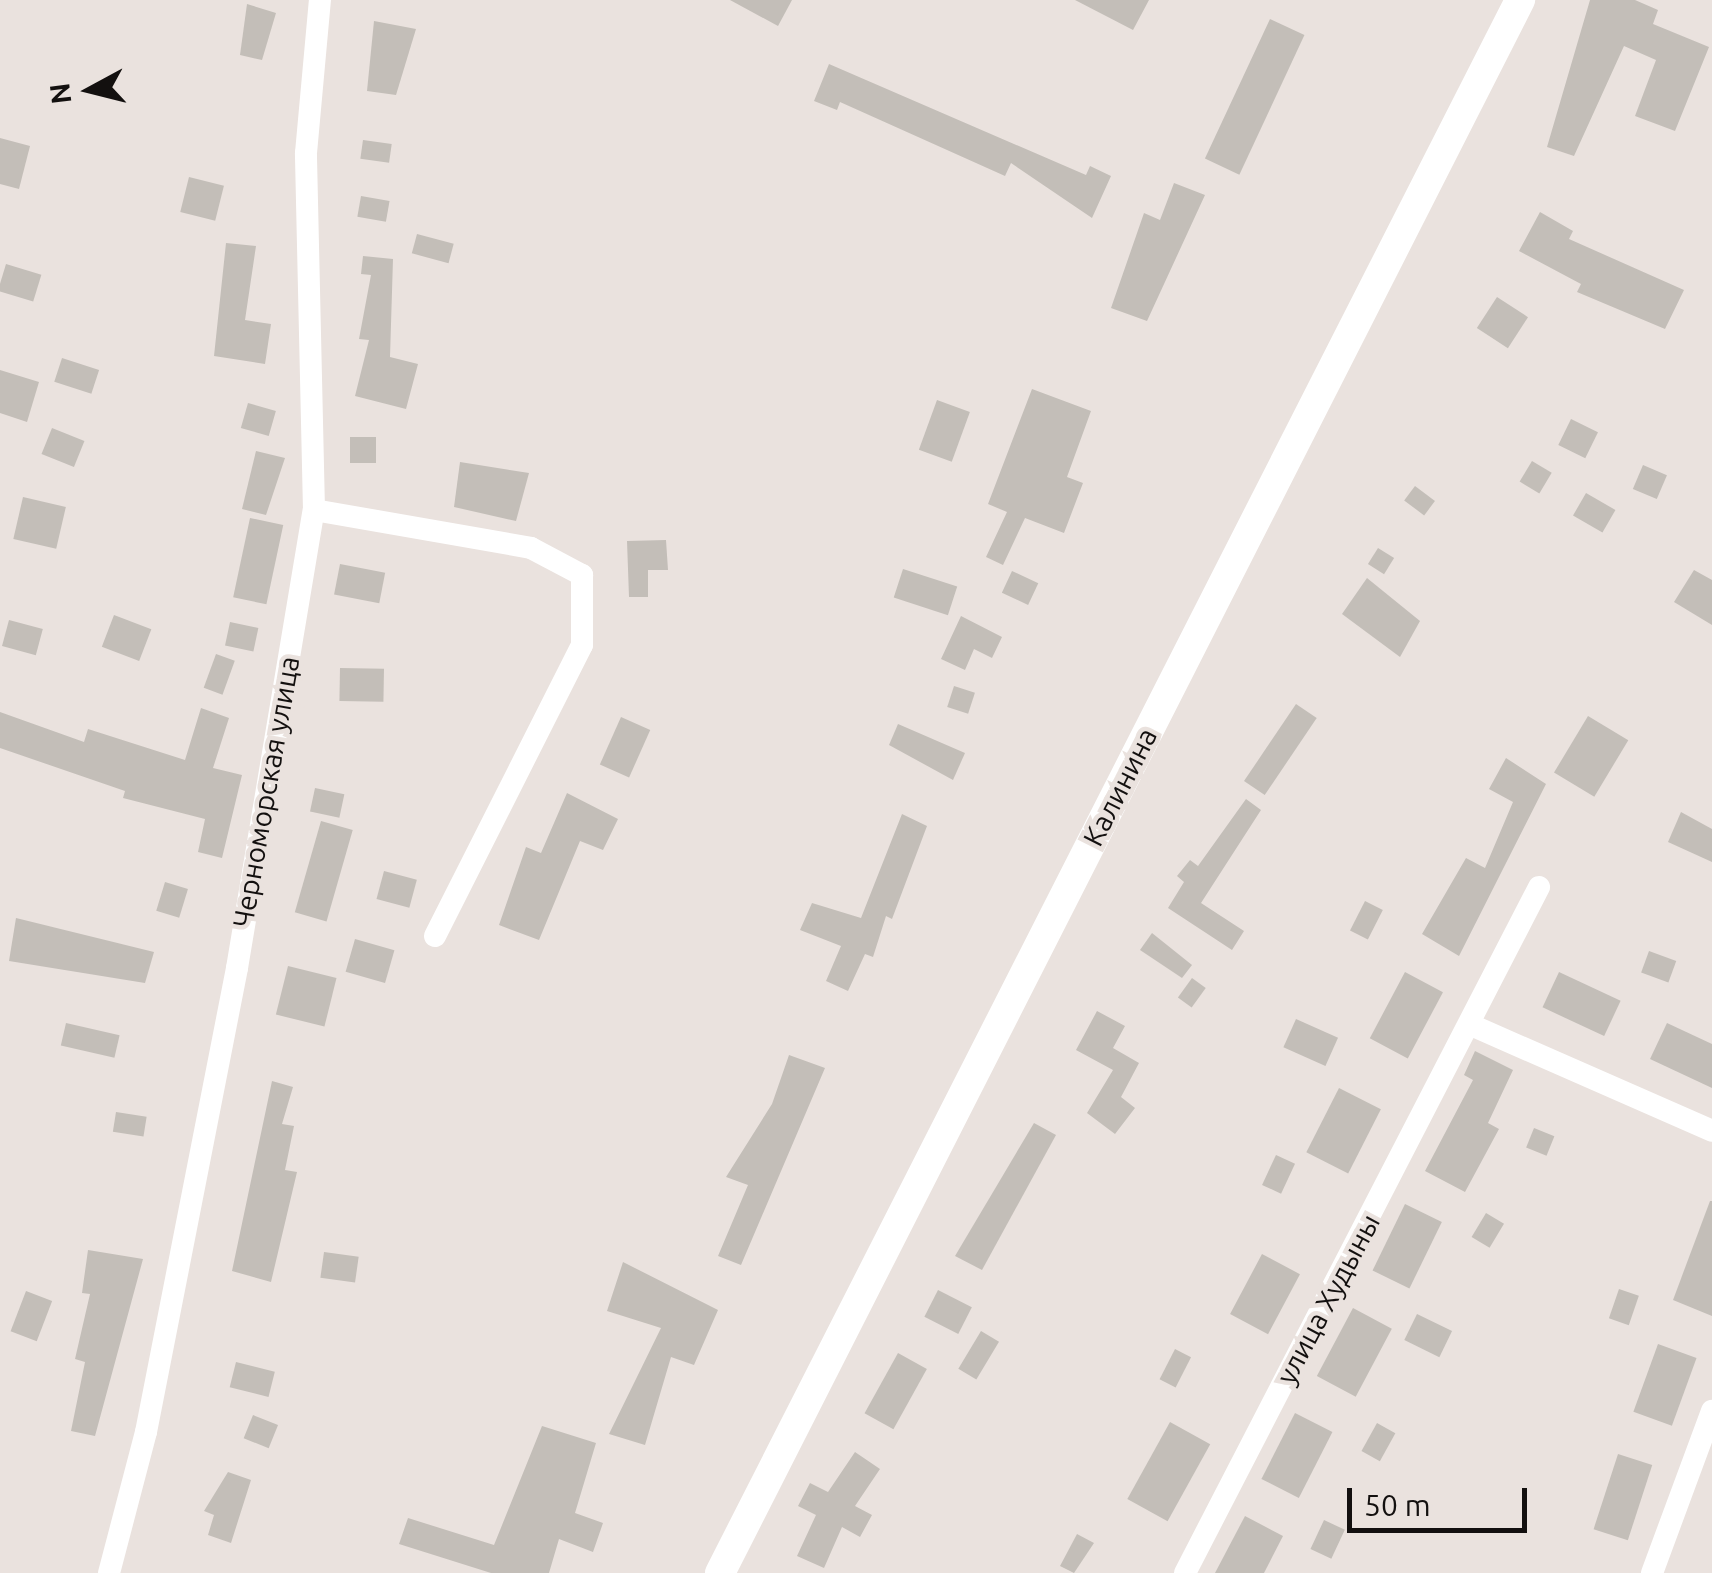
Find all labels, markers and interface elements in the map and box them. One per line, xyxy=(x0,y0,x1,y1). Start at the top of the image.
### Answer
north arrow xyxy=(40,40,140,140)
text: N xyxy=(43,81,76,106)
street label: Черноморская улица xyxy=(226,654,306,930)
street label: Калинина xyxy=(1076,722,1164,852)
street label: улица Худыны xyxy=(1269,1208,1387,1390)
scale bar xyxy=(1352,1468,1532,1530)
text: 50 m xyxy=(1364,1488,1431,1522)

